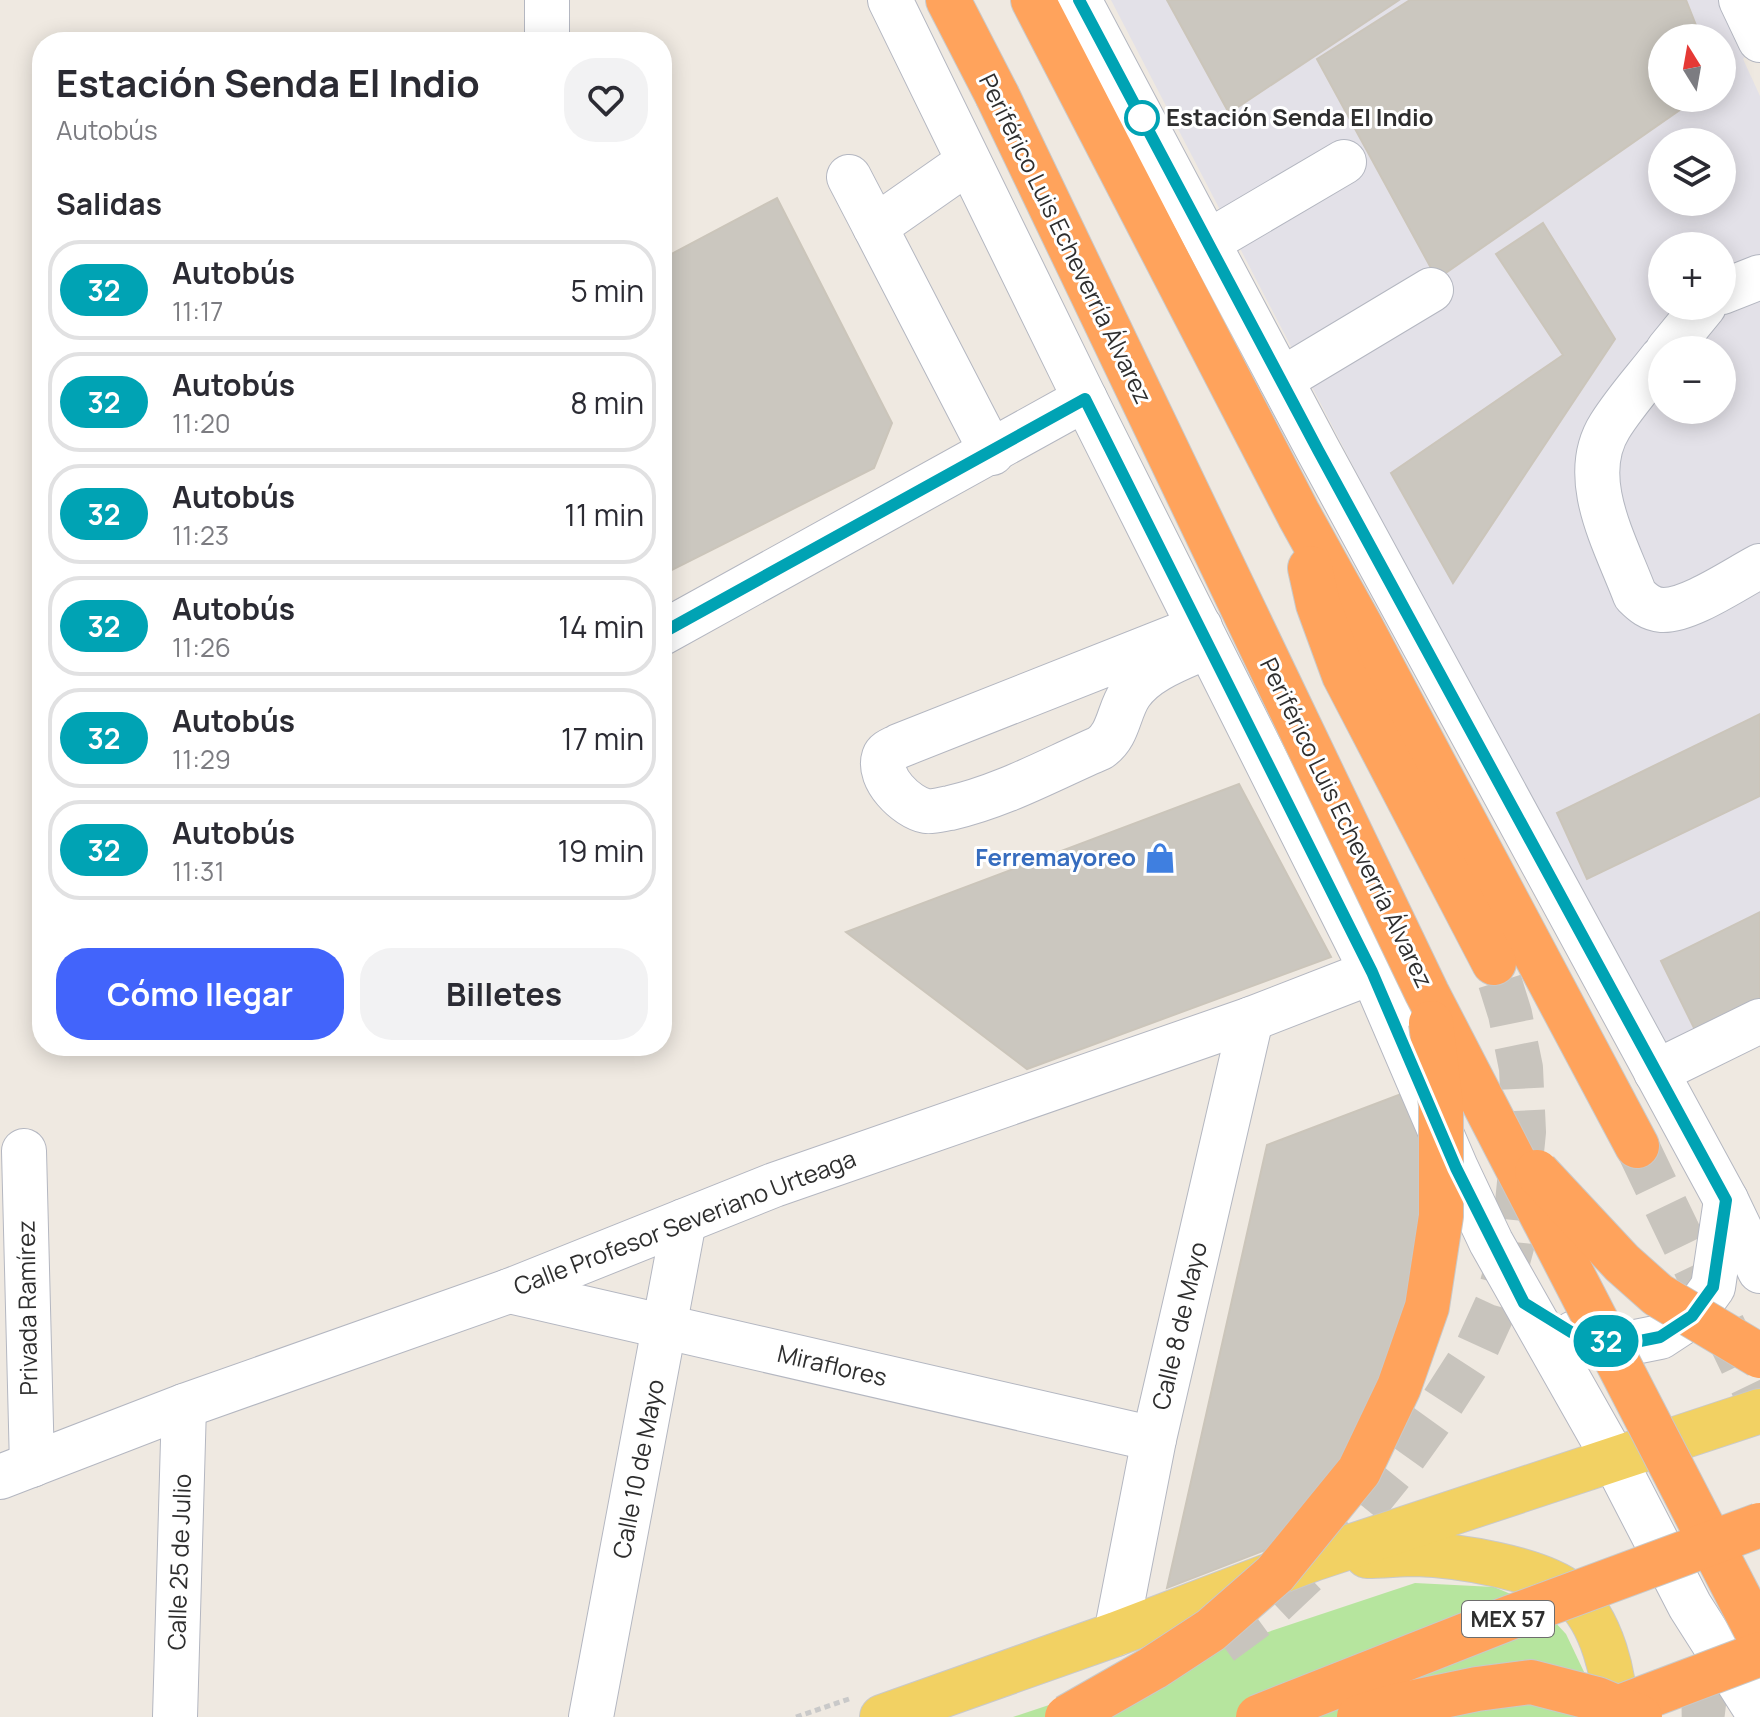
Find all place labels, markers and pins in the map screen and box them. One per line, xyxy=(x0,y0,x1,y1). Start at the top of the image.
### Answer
place label: Estación Senda El Indio xyxy=(1166,100,1434,133)
marker: Estación Senda El Indio xyxy=(1125,101,1159,135)
place label: Ferremayoreo xyxy=(975,840,1136,873)
shop icon: Ferremayoreo xyxy=(1143,841,1177,875)

